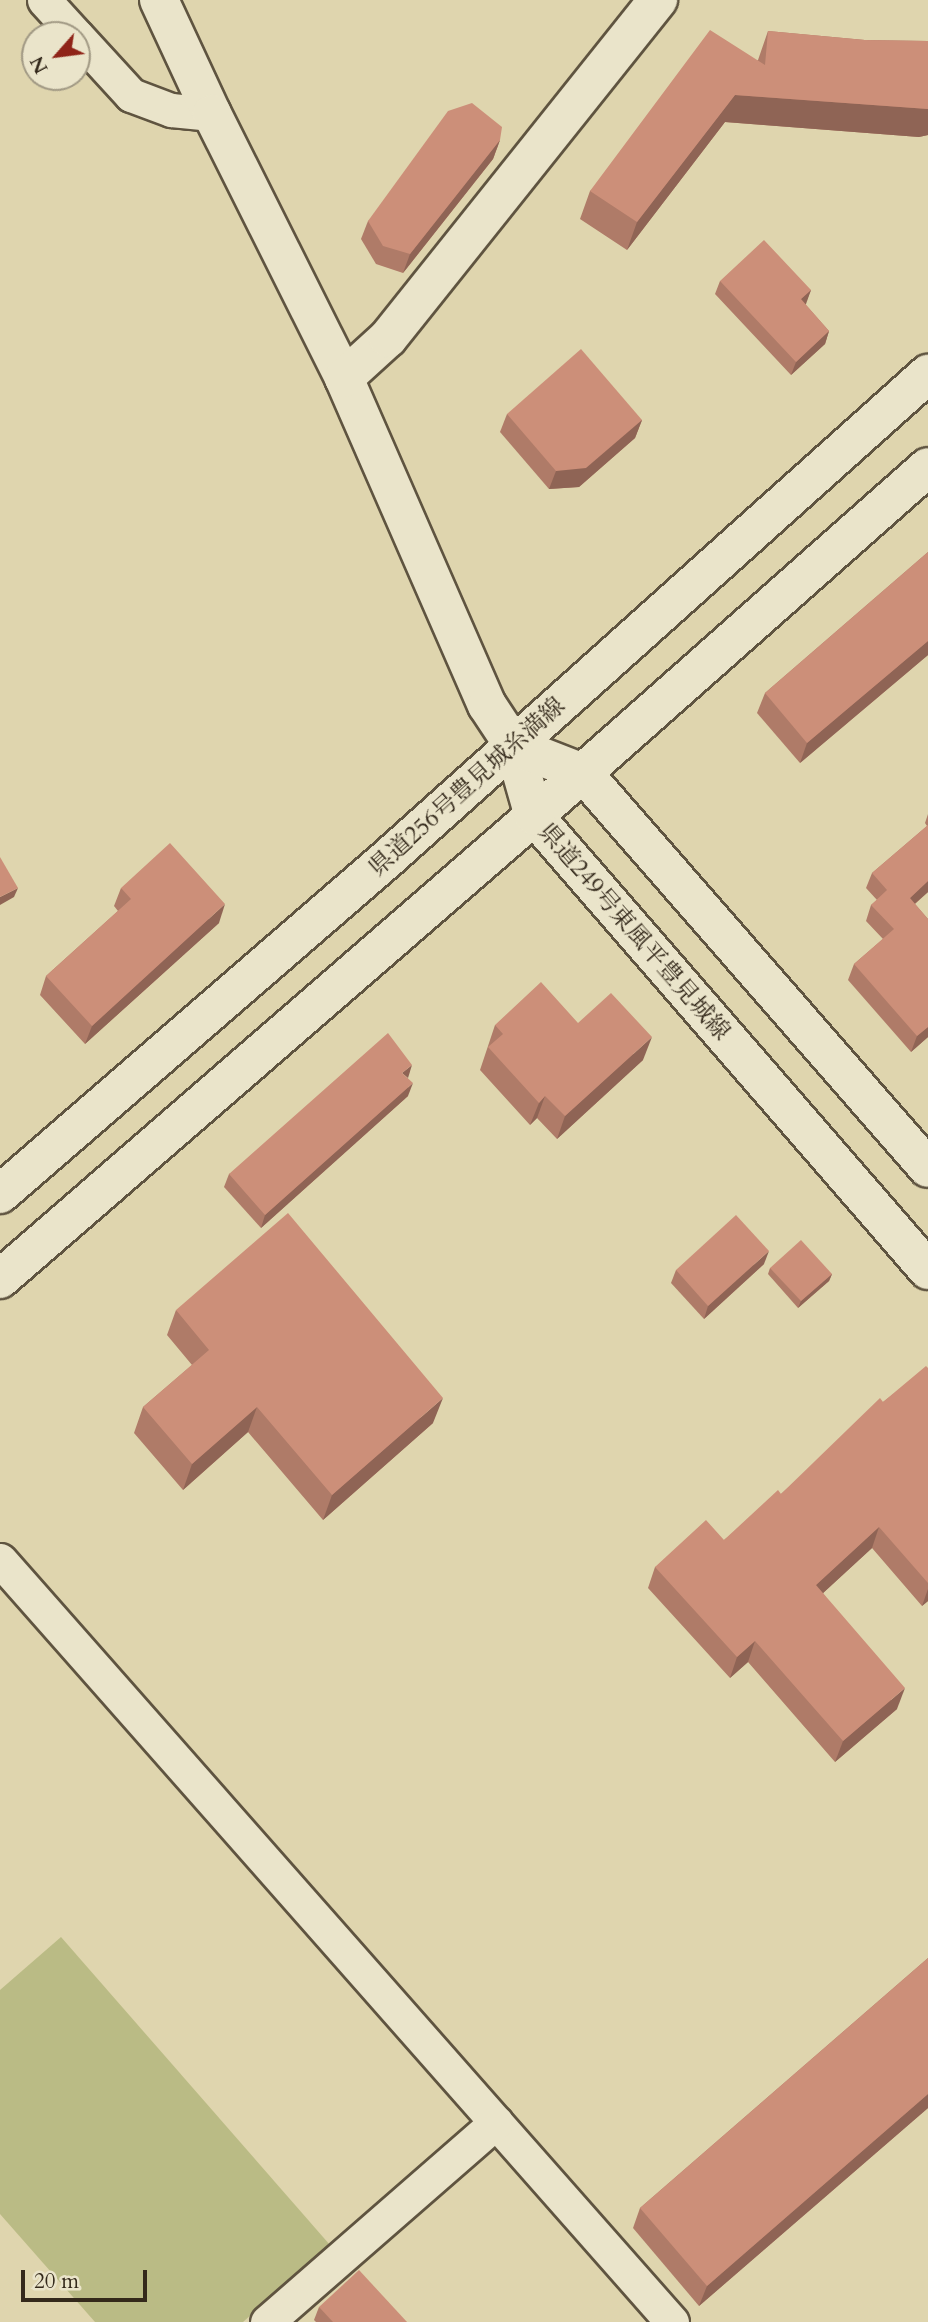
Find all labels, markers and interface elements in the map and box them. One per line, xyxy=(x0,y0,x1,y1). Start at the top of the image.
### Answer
north arrow xyxy=(21,21,91,91)
text: N xyxy=(24,52,55,78)
street label: 県道256号豊見城糸満線 xyxy=(363,692,571,882)
street label: 県道249号東風平豊見城線 xyxy=(532,818,736,1046)
scale bar xyxy=(24,2256,150,2300)
text: 20 m xyxy=(34,2267,79,2296)

